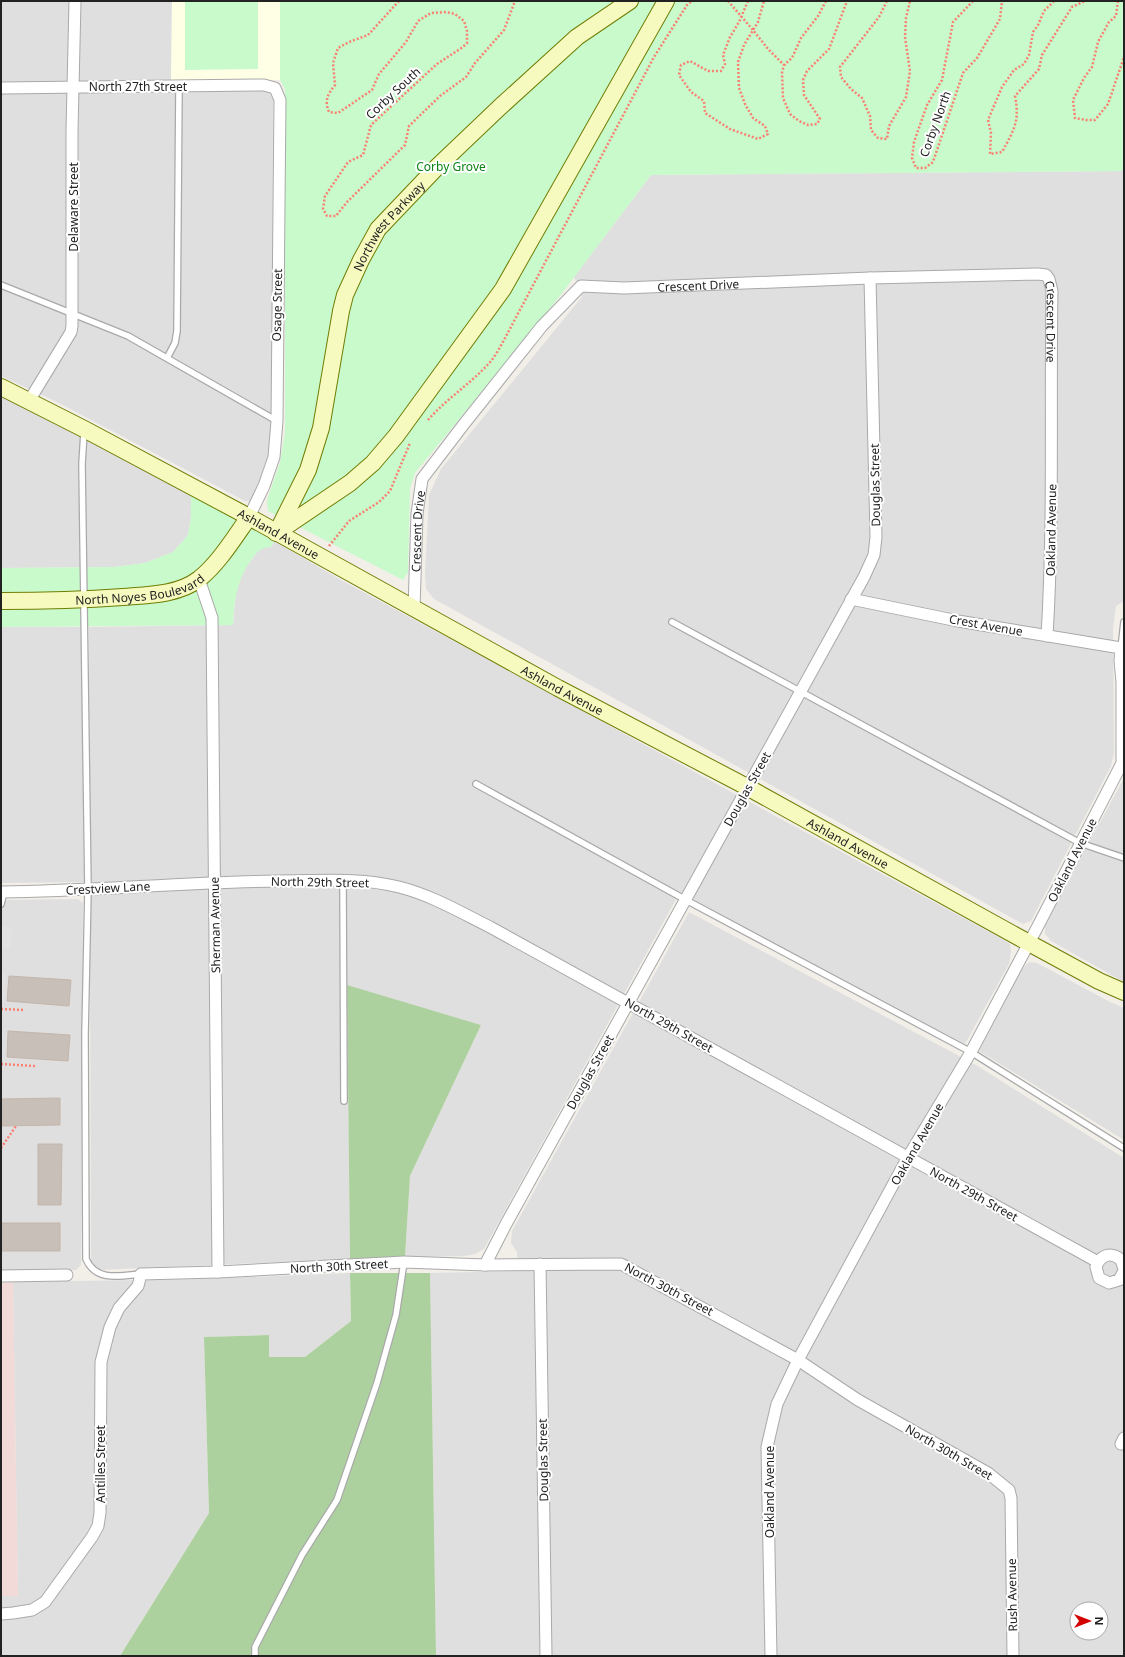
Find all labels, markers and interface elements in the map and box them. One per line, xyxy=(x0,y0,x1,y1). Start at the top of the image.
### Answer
street label: Corby South xyxy=(362,63,424,123)
street label: North 27th Street xyxy=(89,78,188,95)
street label: Corby North xyxy=(915,89,955,159)
park label: Corby Grove xyxy=(416,158,486,175)
street label: Delaware Street xyxy=(65,162,82,252)
street label: Northwest Parkway xyxy=(349,176,429,274)
street label: Osage Street xyxy=(268,268,286,341)
street label: Crescent Drive xyxy=(657,275,740,295)
street label: Crescent Drive xyxy=(1041,279,1061,363)
street label: Douglas Street xyxy=(866,443,884,527)
street label: Oakland Avenue xyxy=(1042,483,1060,576)
street label: Crescent Drive xyxy=(407,489,429,572)
street label: Ashland Avenue xyxy=(235,504,323,563)
street label: North Noyes Boulevard xyxy=(75,570,208,608)
street label: Crest Avenue xyxy=(948,610,1024,640)
street label: Ashland Avenue xyxy=(518,661,607,719)
street label: Douglas Street xyxy=(719,748,775,829)
street label: Ashland Avenue xyxy=(804,813,892,872)
street label: Oakland Avenue xyxy=(1043,815,1101,905)
street label: North 29th Street xyxy=(271,873,370,891)
street label: Sherman Avenue xyxy=(206,876,224,973)
street label: Crestview Lane xyxy=(65,877,151,899)
street label: North 29th Street xyxy=(622,994,717,1057)
street label: Douglas Street xyxy=(562,1031,618,1112)
street label: Oakland Avenue xyxy=(887,1100,948,1188)
street label: North 29th Street xyxy=(927,1163,1022,1226)
street label: North 30th Street xyxy=(289,1255,389,1277)
street label: North 30th Street xyxy=(622,1258,717,1320)
street label: Douglas Street xyxy=(534,1418,552,1502)
street label: North 30th Street xyxy=(902,1420,996,1484)
street label: Antilles Street xyxy=(92,1424,109,1503)
street label: Oakland Avenue xyxy=(761,1446,778,1538)
street label: Rush Avenue xyxy=(1003,1558,1021,1632)
north arrow xyxy=(1069,1601,1109,1641)
text: N xyxy=(1092,1617,1107,1625)

